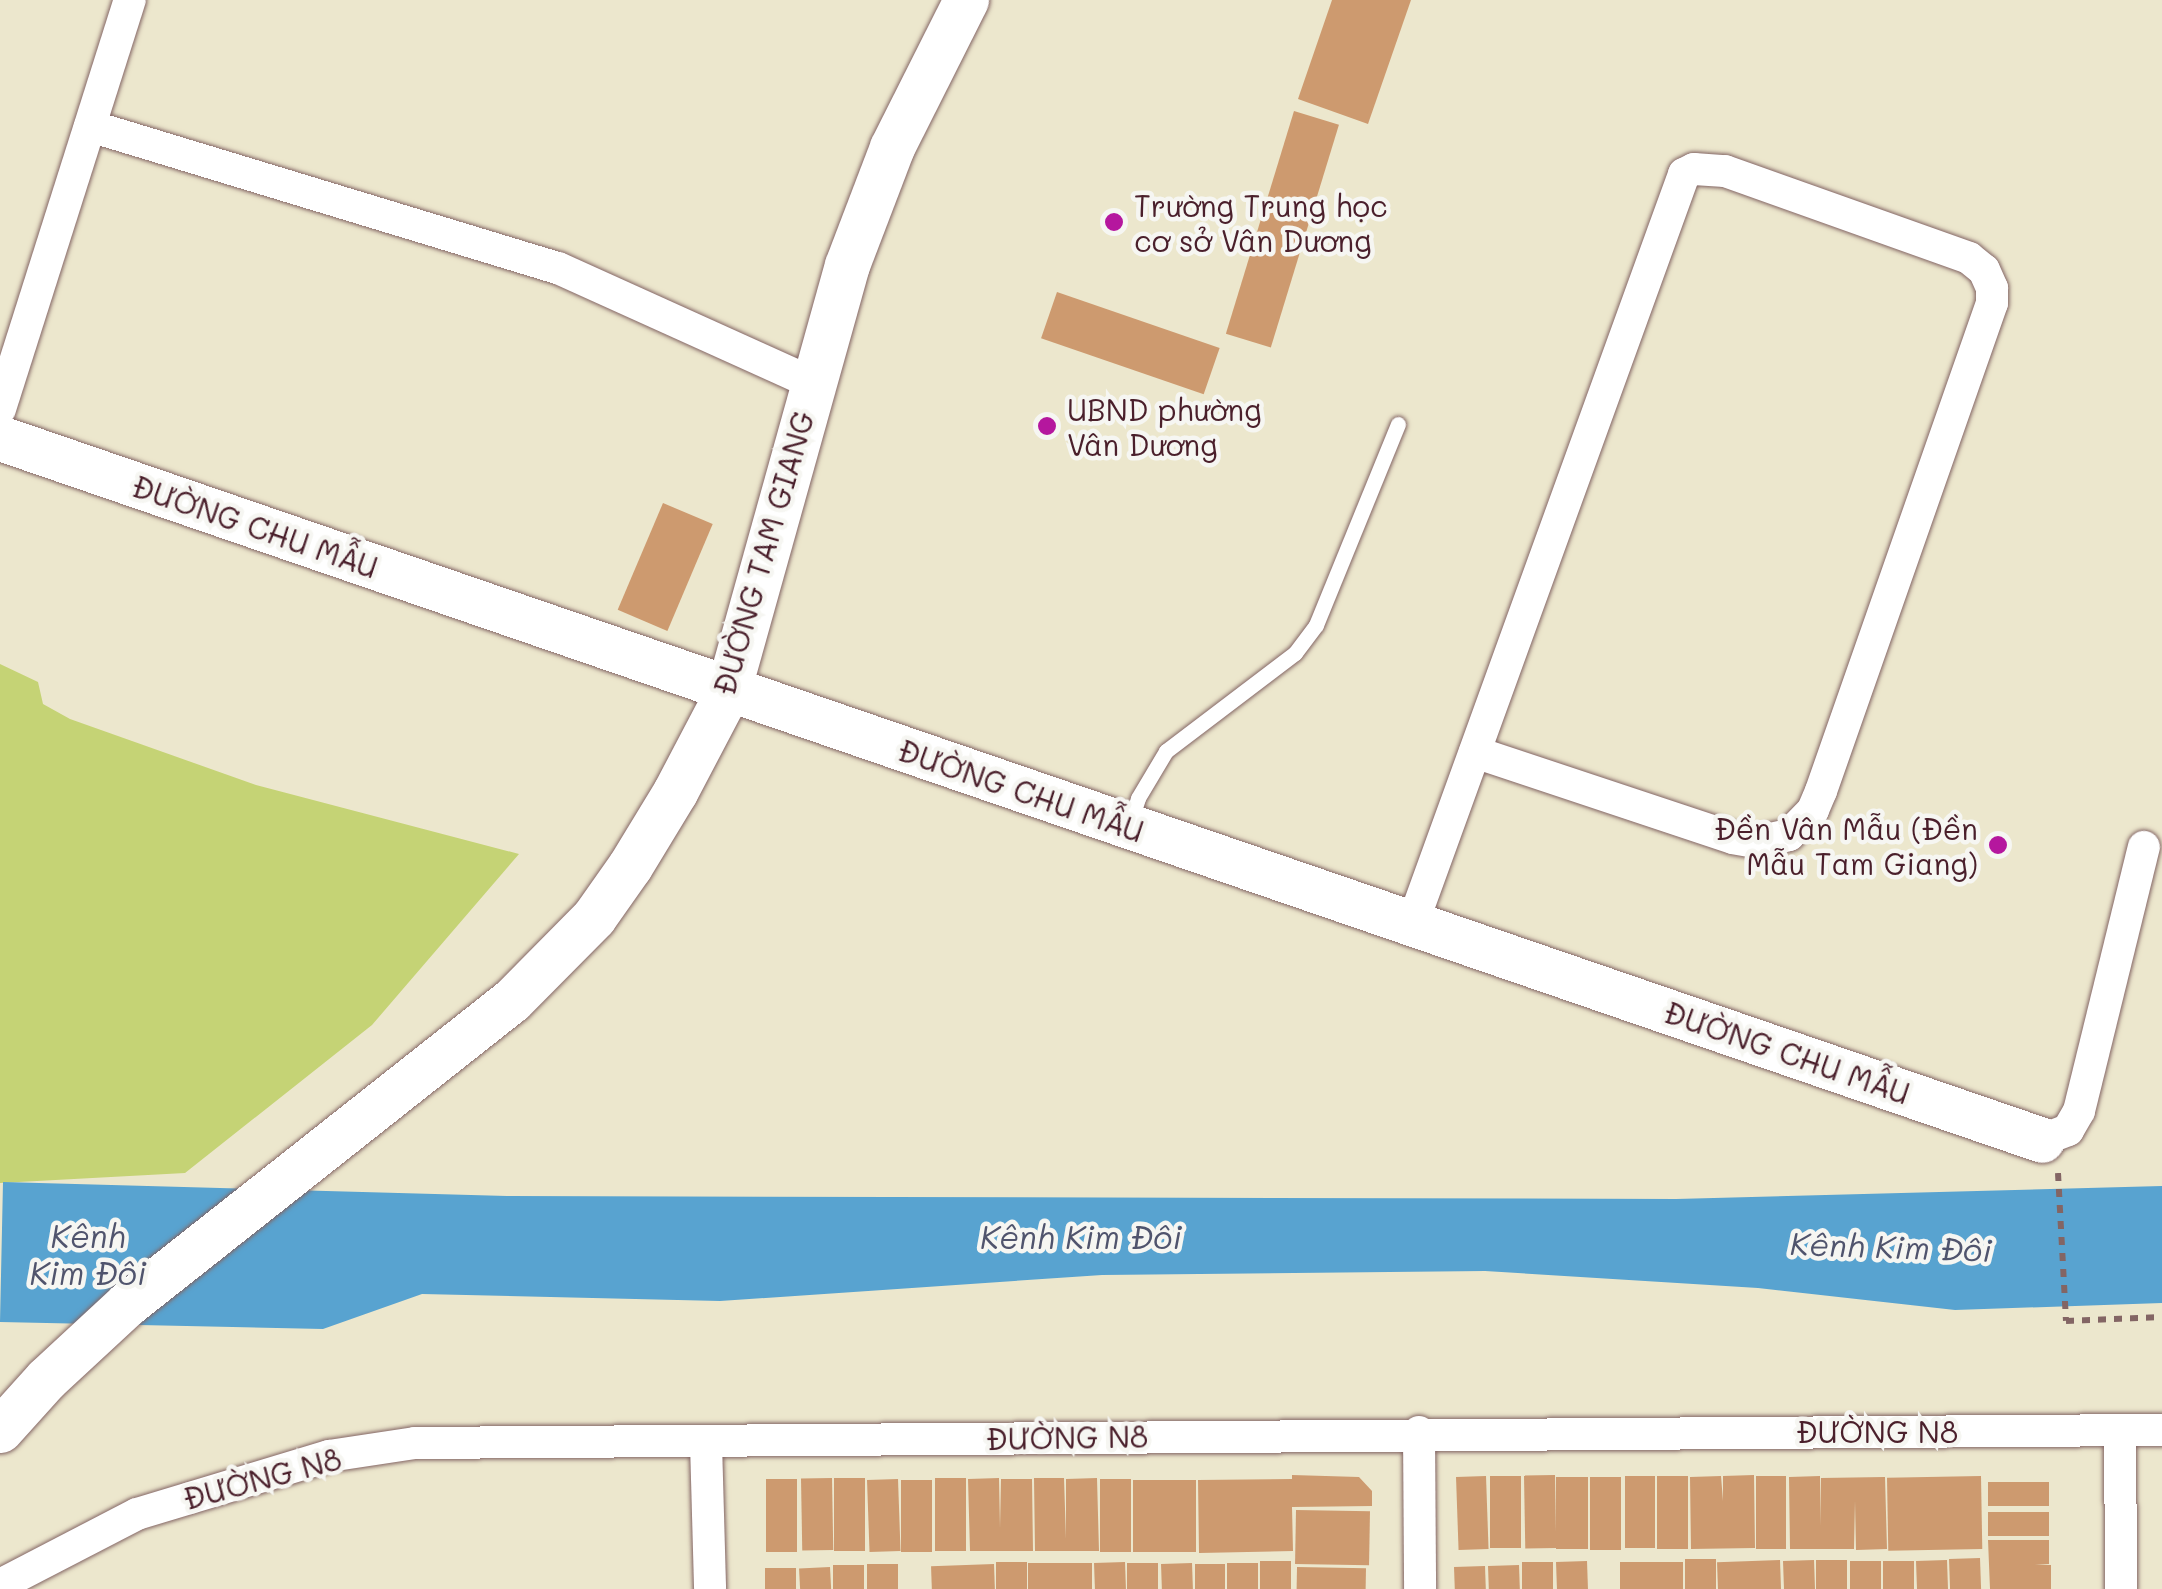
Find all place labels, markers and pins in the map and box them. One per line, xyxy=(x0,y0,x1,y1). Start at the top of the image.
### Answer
place label: Trường Trung học cơ sở Vân Dương xyxy=(1134,187,1388,258)
marker: Trường Trung học cơ sở Vân Dương xyxy=(1103,211,1125,233)
place label: UBND phường Vân Dương xyxy=(1067,391,1262,462)
marker: UBND phường Vân Dương xyxy=(1036,415,1058,437)
place label: Đền Vân Mẫu (Đền Mẫu Tam Giang) xyxy=(1714,810,1978,880)
marker: Đền Vân Mẫu (Đền Mẫu Tam Giang) xyxy=(1987,834,2009,856)

